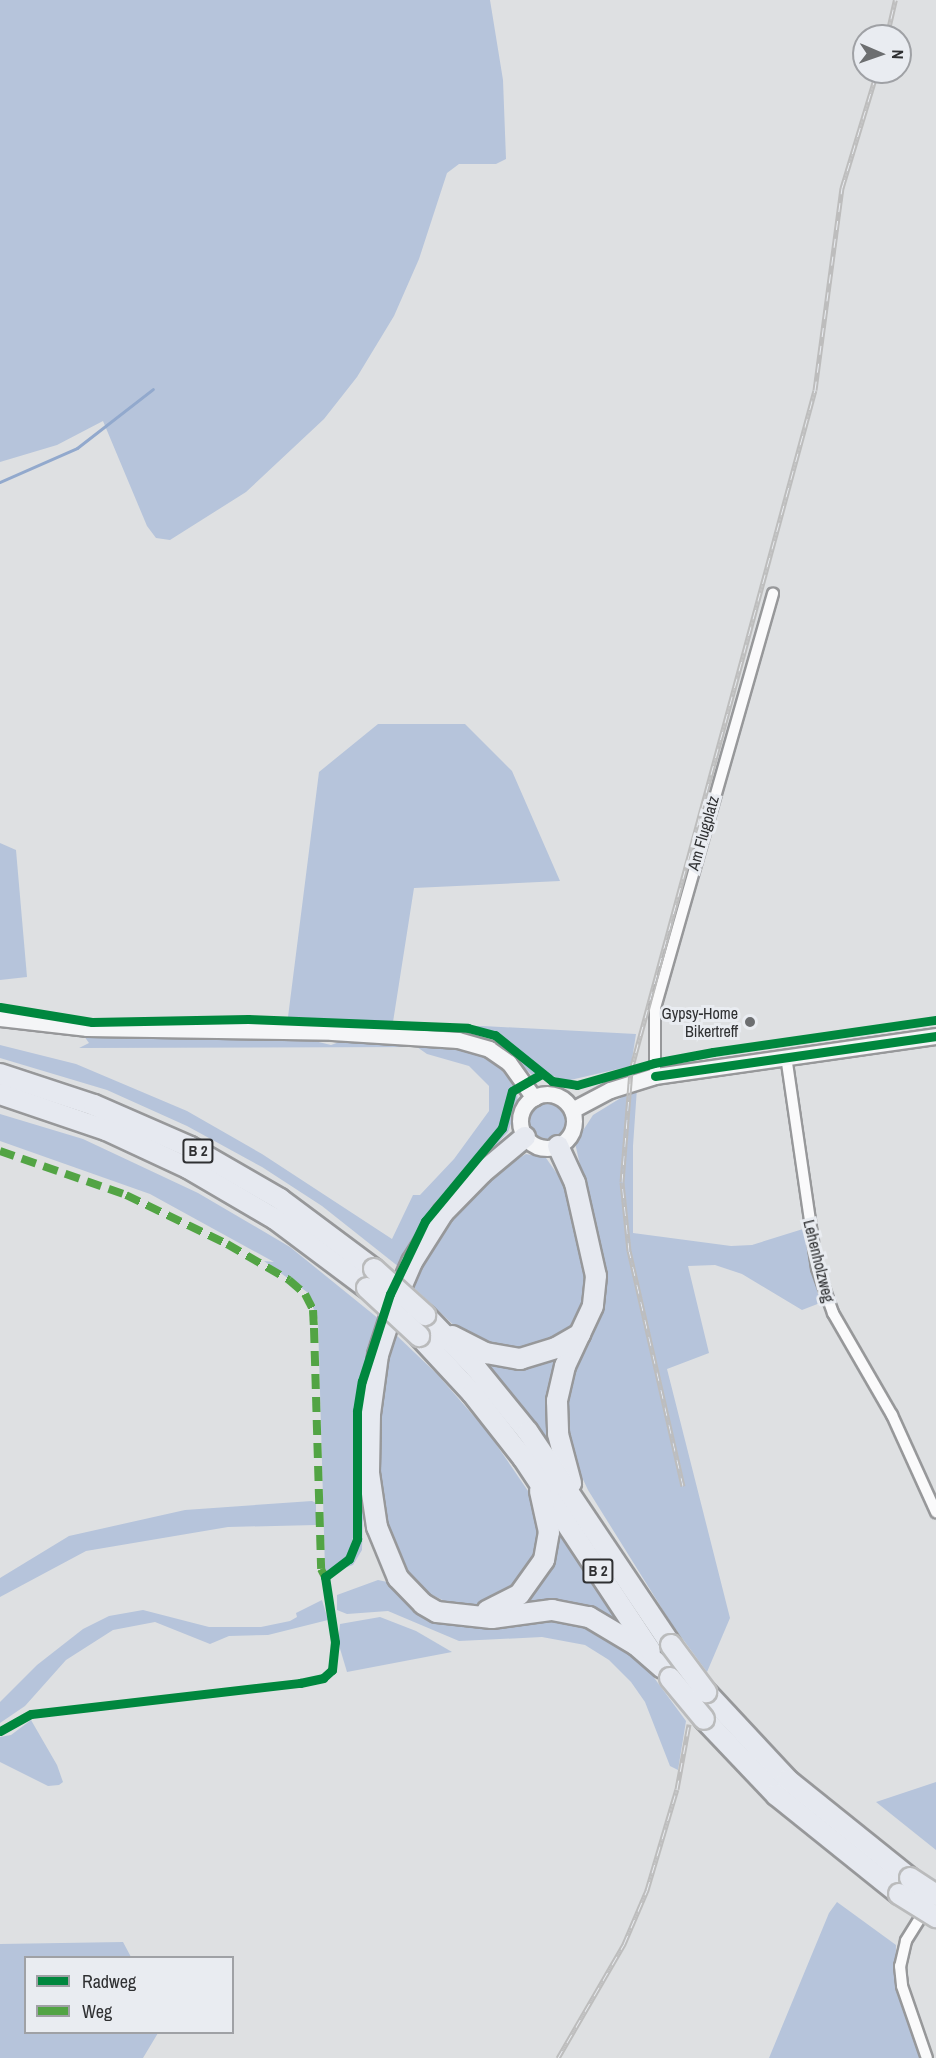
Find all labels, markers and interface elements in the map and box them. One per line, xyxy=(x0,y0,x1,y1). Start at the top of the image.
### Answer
north arrow xyxy=(852,24,912,84)
text: N xyxy=(887,49,909,60)
street label: Am Flugplatz xyxy=(683,794,723,872)
place label: Gypsy-Home Bikertreff xyxy=(661,1003,738,1041)
marker: Gypsy-Home Bikertreff xyxy=(743,1015,757,1029)
road number: B 2 xyxy=(182,1139,214,1163)
street label: Lehenholzweg xyxy=(799,1218,839,1304)
road number: B 2 xyxy=(582,1559,614,1583)
legend xyxy=(24,1956,234,2034)
text: Radweg xyxy=(82,1969,136,1994)
text: Weg xyxy=(82,1999,112,2024)

